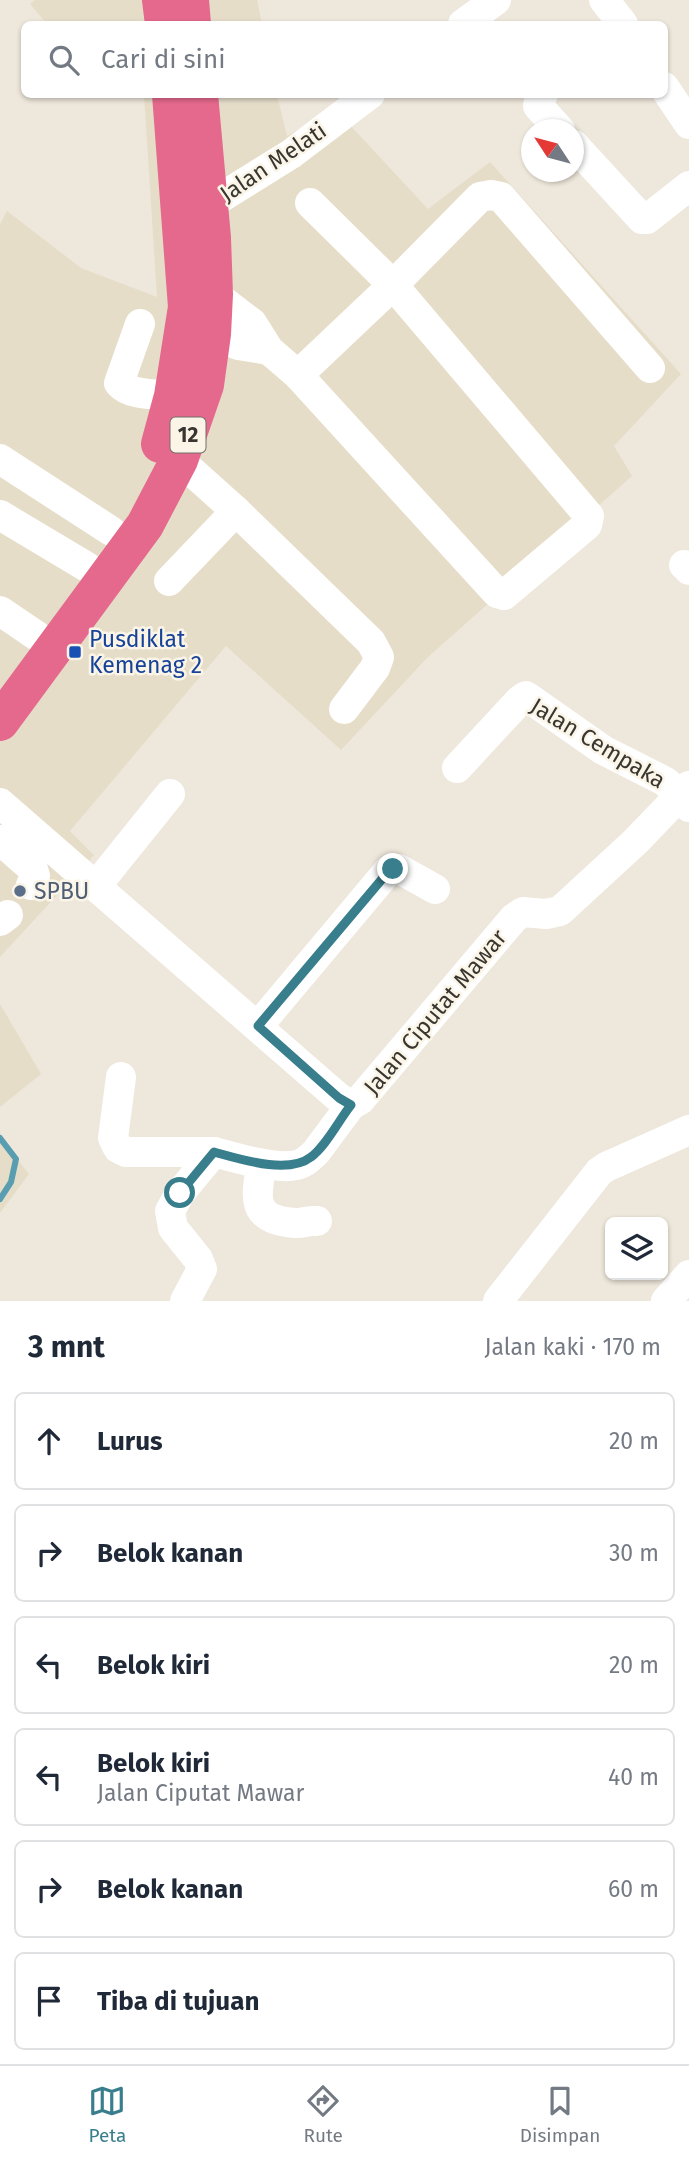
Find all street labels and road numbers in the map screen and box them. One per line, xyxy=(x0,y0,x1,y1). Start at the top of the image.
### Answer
street label: Jalan Melati xyxy=(214,116,332,208)
road number: 12 xyxy=(170,418,206,452)
street label: Jalan Cempaka xyxy=(525,692,671,794)
street label: Jalan Ciputat Mawar xyxy=(358,923,512,1100)

